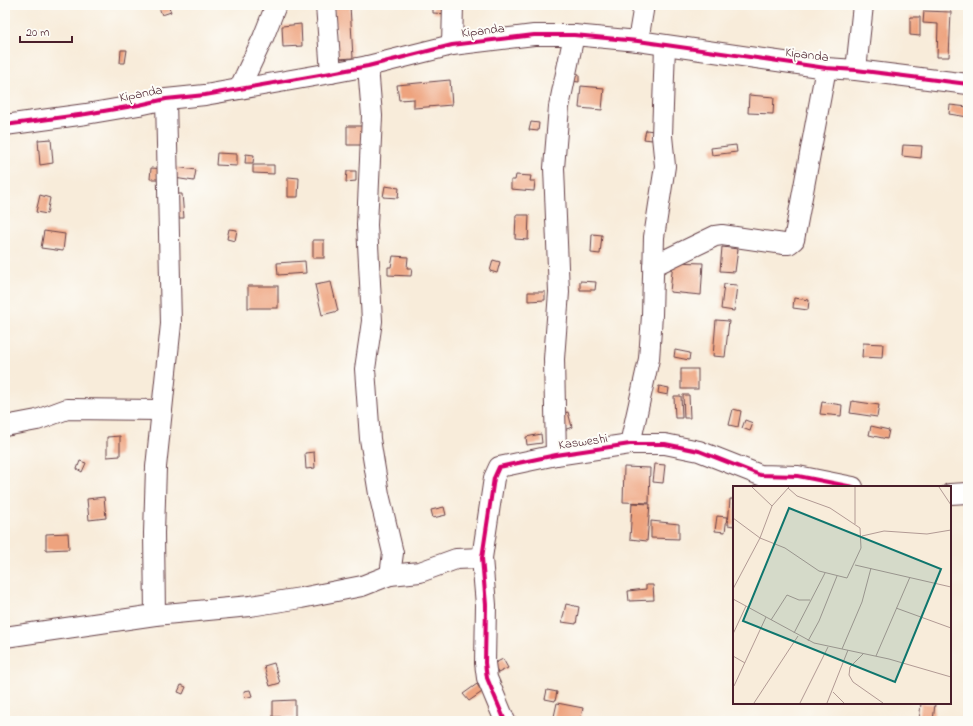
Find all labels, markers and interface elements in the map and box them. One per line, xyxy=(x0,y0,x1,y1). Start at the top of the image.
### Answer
scale bar xyxy=(20,18,72,44)
street label: Kipanda xyxy=(460,19,506,43)
text: 20 m xyxy=(26,24,49,42)
street label: Kipanda xyxy=(784,43,830,67)
street label: Kipanda xyxy=(118,81,164,107)
street label: Kasweshi xyxy=(557,429,609,455)
inset map xyxy=(733,486,951,704)

